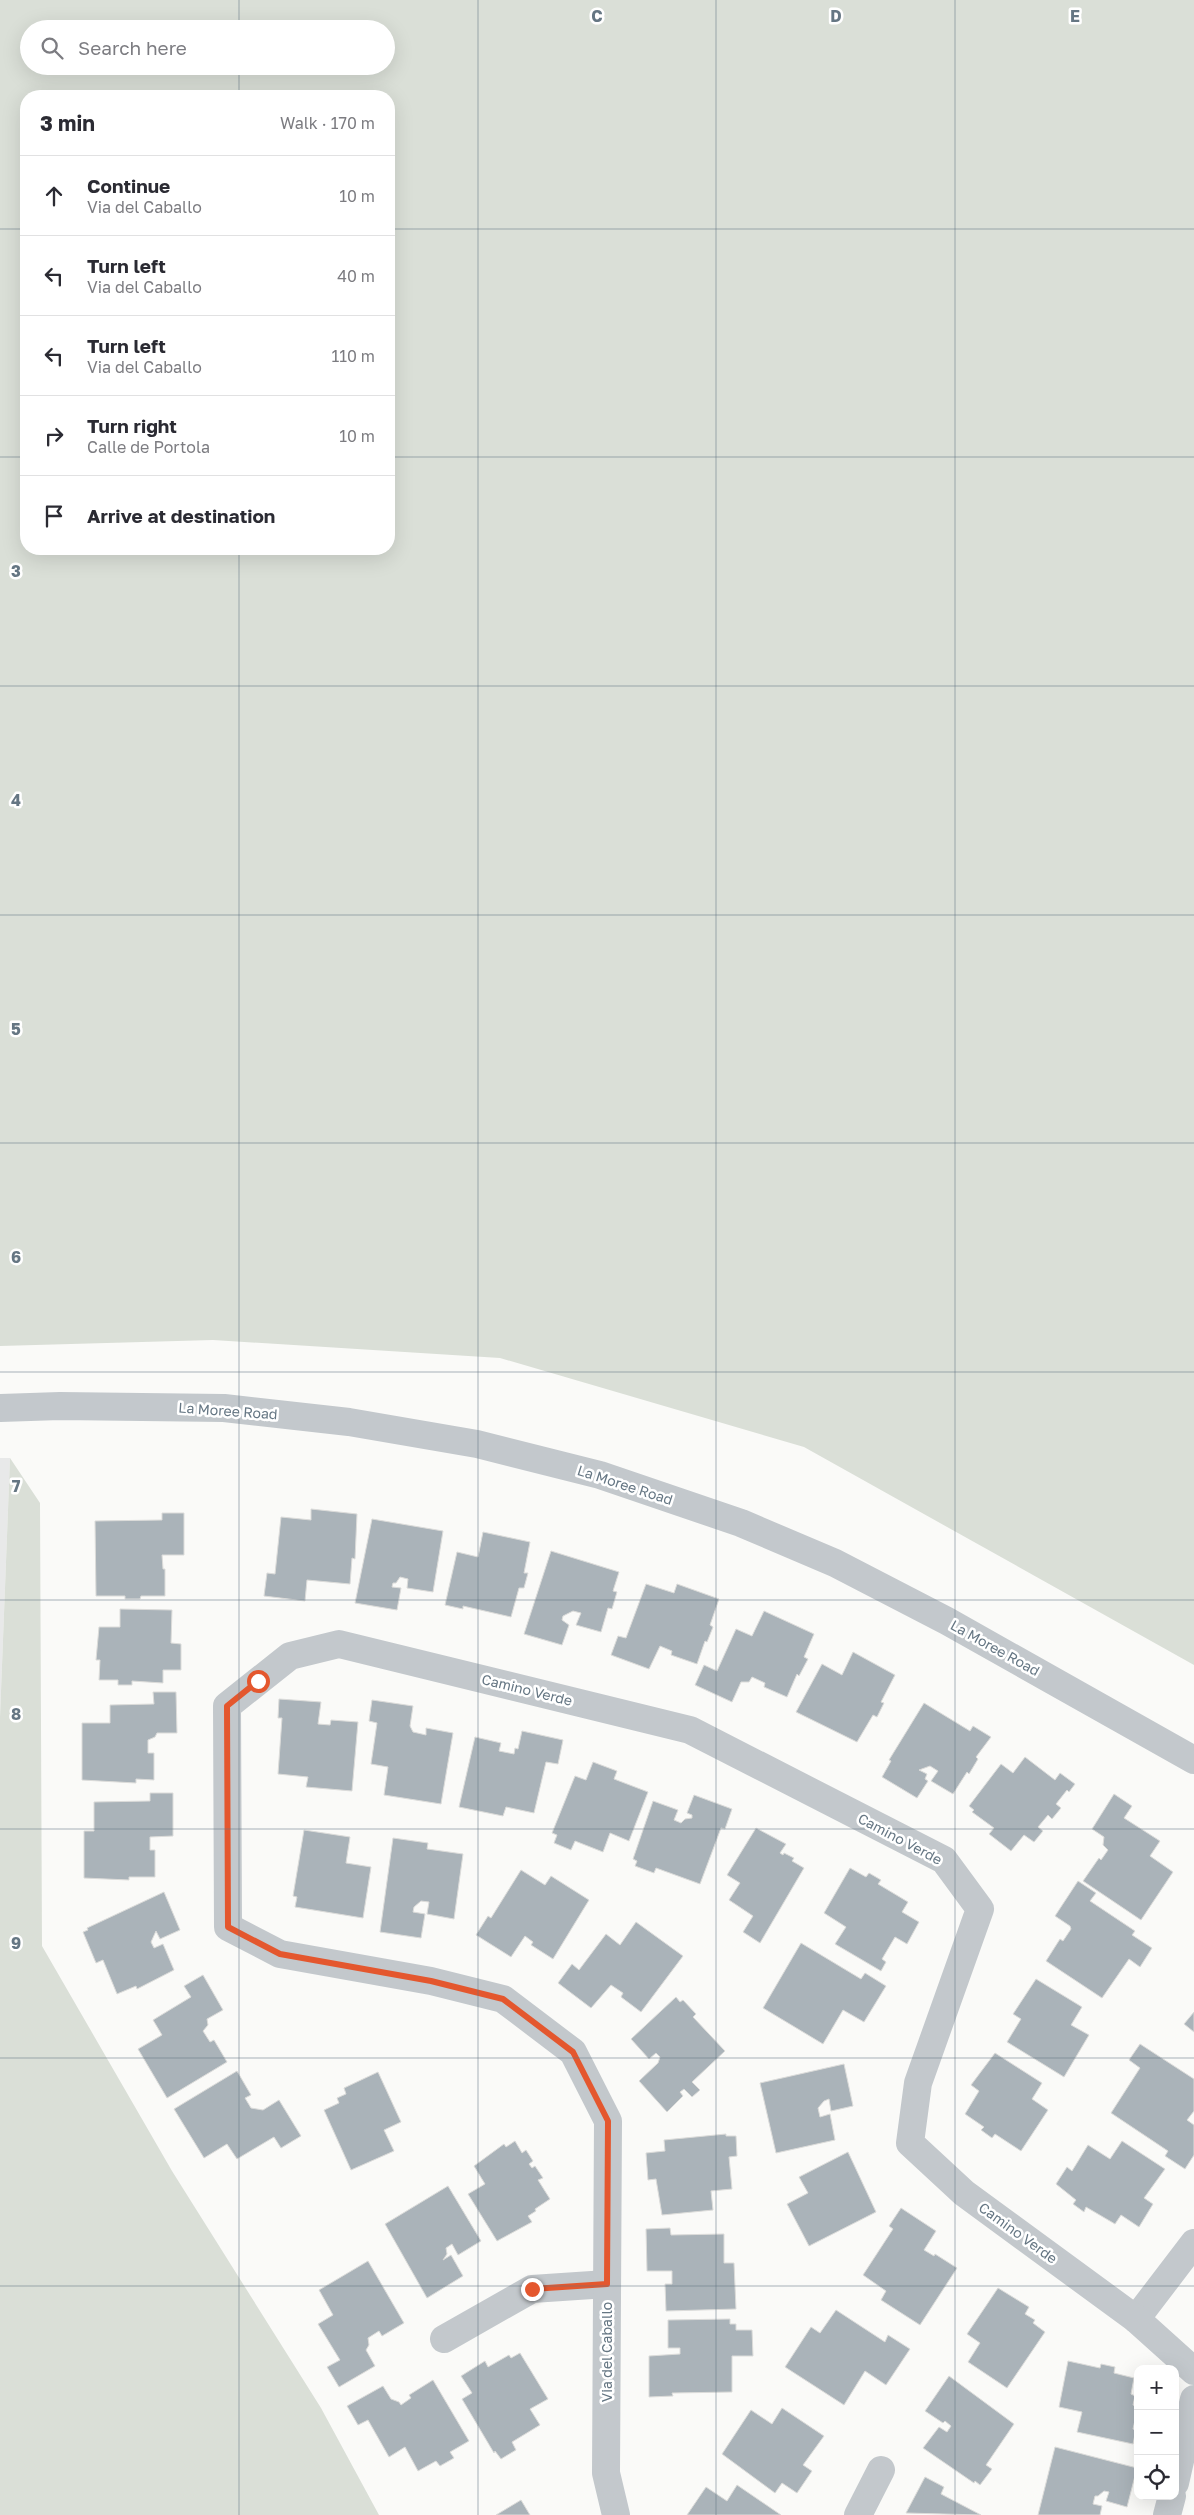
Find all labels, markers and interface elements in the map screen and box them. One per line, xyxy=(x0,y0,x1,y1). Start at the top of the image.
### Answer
text: C xyxy=(591,6,603,26)
text: D xyxy=(830,6,842,26)
text: E xyxy=(1070,6,1080,26)
search box xyxy=(20,20,395,75)
icon: search xyxy=(38,34,66,62)
text: Search here xyxy=(78,36,187,59)
text: 3 min xyxy=(40,110,95,136)
text: Walk · 170 m xyxy=(280,113,375,133)
text: Continue xyxy=(87,174,170,197)
icon: ahead xyxy=(40,182,68,210)
text: 10 m xyxy=(339,186,375,206)
text: Via del Caballo xyxy=(87,197,202,217)
text: Turn left xyxy=(87,254,166,277)
icon: left xyxy=(40,262,68,290)
text: 40 m xyxy=(337,266,375,286)
text: Via del Caballo xyxy=(87,277,202,297)
text: Turn left xyxy=(87,334,166,357)
icon: left xyxy=(40,342,68,370)
text: 110 m xyxy=(331,346,375,366)
text: Via del Caballo xyxy=(87,357,202,377)
text: Turn right xyxy=(87,414,177,437)
icon: right xyxy=(40,422,68,450)
text: 10 m xyxy=(339,426,375,446)
text: Calle de Portola xyxy=(87,437,210,457)
icon: arrive xyxy=(40,502,68,530)
text: Arrive at destination xyxy=(87,504,275,527)
text: 3 xyxy=(11,561,21,581)
text: 4 xyxy=(11,790,21,810)
text: 5 xyxy=(11,1019,21,1039)
text: 6 xyxy=(11,1247,21,1267)
street label: La Moree Road xyxy=(178,1399,278,1422)
street label: La Moree Road xyxy=(575,1461,675,1508)
text: 7 xyxy=(12,1476,21,1496)
street label: La Moree Road xyxy=(948,1616,1043,1679)
route start xyxy=(247,1670,270,1693)
street label: Camino Verde xyxy=(480,1670,574,1709)
text: 8 xyxy=(11,1704,21,1724)
street label: Camino Verde xyxy=(855,1809,945,1868)
text: 9 xyxy=(11,1933,21,1953)
street label: Camino Verde xyxy=(976,2198,1061,2267)
route end xyxy=(521,2278,544,2301)
street label: Via del Caballo xyxy=(598,2302,615,2402)
map controls xyxy=(1134,2365,1179,2500)
button: + xyxy=(1134,2365,1179,2410)
button: − xyxy=(1134,2410,1179,2455)
button: locate xyxy=(1134,2455,1179,2500)

